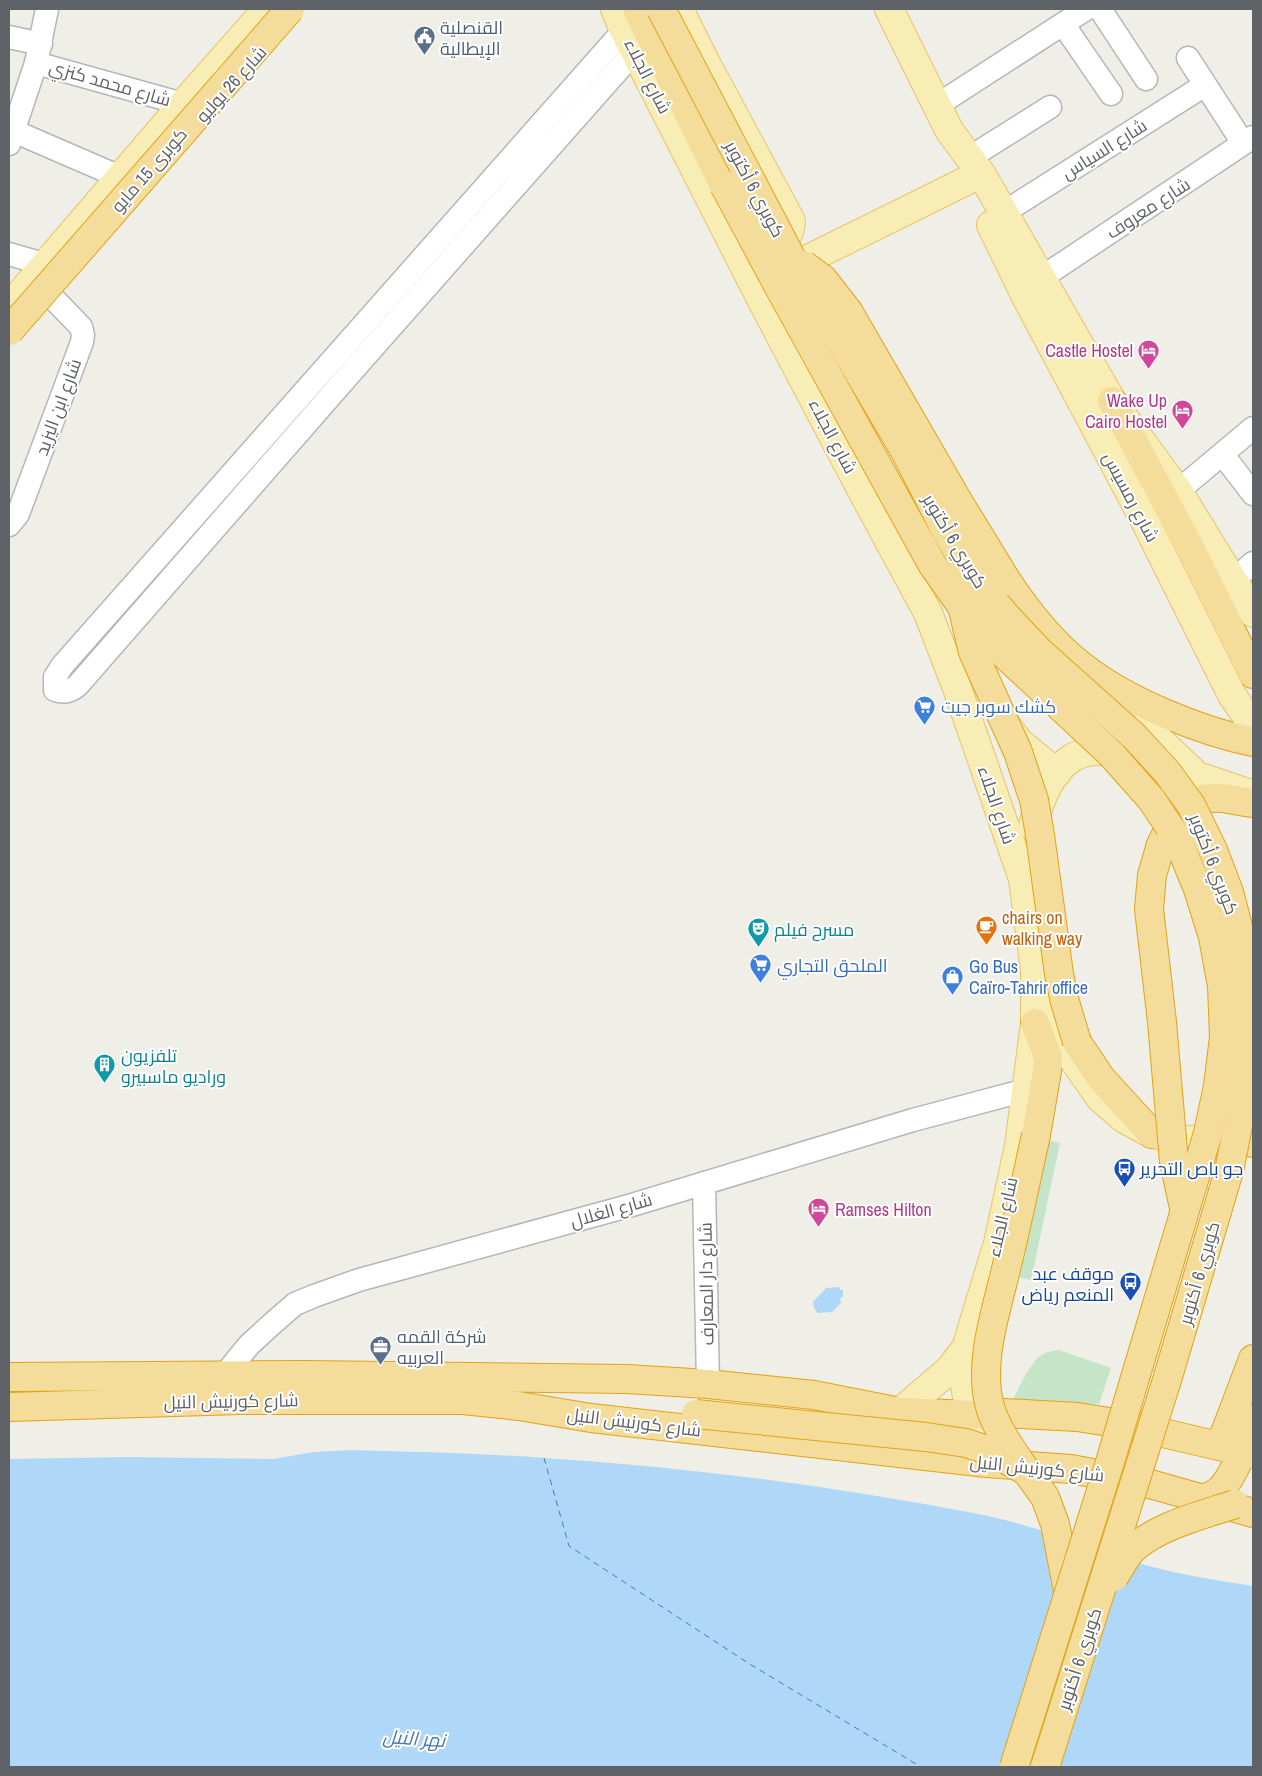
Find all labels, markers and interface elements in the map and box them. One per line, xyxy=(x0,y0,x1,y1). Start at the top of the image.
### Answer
place label: القنصلية الإيطالية xyxy=(440,15,503,61)
public building icon: القنصلية الإيطالية xyxy=(412,25,436,56)
street label: شارع الجلاء xyxy=(618,34,678,118)
street label: شارع 26 يوليو xyxy=(190,40,272,128)
street label: شارع محمد كنزي xyxy=(46,54,174,114)
street label: شارع السياس xyxy=(1056,113,1152,185)
street label: كوبرى 15 مايو xyxy=(105,122,193,218)
street label: كوبري 6 أكتوبر xyxy=(717,135,791,243)
street label: شارع معروف xyxy=(1101,171,1195,245)
place label: Castle Hostel xyxy=(1045,338,1133,363)
hotel icon: Castle Hostel xyxy=(1137,338,1161,369)
street label: شارع ابن اليزيد xyxy=(29,355,87,459)
place label: Wake Up Cairo Hostel xyxy=(1085,388,1167,434)
street label: شارع الجلاء xyxy=(803,394,863,478)
hotel icon: Wake Up Cairo Hostel xyxy=(1171,398,1195,429)
street label: شارع رمسيس xyxy=(1097,448,1165,546)
street label: كوبري 6 أكتوبر xyxy=(915,488,993,594)
supermarket icon: كشك سوبر جيت xyxy=(913,694,937,725)
place label: كشك سوبر جيت xyxy=(941,694,1056,719)
street label: شارع الجلاء xyxy=(972,762,1022,848)
street label: كوبري 6 أكتوبر xyxy=(1181,809,1245,919)
place label: chairs on walking way xyxy=(1002,905,1083,951)
cafe icon: chairs on walking way xyxy=(974,915,998,946)
theatre icon: مسرح فيلم xyxy=(746,917,770,948)
place label: مسرح فيلم xyxy=(774,917,854,942)
supermarket icon: الملحق التجاري xyxy=(749,953,773,984)
place label: الملحق التجاري xyxy=(777,953,888,980)
place label: Go Bus Caïro-Tahrir office xyxy=(969,954,1088,1000)
shop icon: Go Bus Caïro-Tahrir office xyxy=(941,964,965,995)
place label: تلفزيون وراديو ماسبيرو xyxy=(121,1043,226,1089)
building icon: تلفزيون وراديو ماسبيرو xyxy=(93,1053,117,1084)
bus stop icon: جو باص التحرير xyxy=(1112,1156,1136,1187)
place label: جو باص التحرير xyxy=(1139,1156,1243,1181)
street label: شارع الجلاء xyxy=(981,1174,1023,1260)
street label: شارع الغلال xyxy=(567,1186,655,1234)
hotel icon: Ramses Hilton xyxy=(807,1197,831,1228)
place label: Ramses Hilton xyxy=(835,1197,932,1222)
street label: كوبري 6 أكتوبر xyxy=(1172,1218,1228,1329)
street label: شارع دار المعارف xyxy=(692,1222,720,1346)
place label: موقف عبد المنعم رياض xyxy=(1022,1261,1114,1307)
bus stop icon: موقف عبد المنعم رياض xyxy=(1118,1271,1142,1302)
place label: شركة القمه العربيه xyxy=(397,1324,487,1370)
office icon: شركة القمه العربيه xyxy=(369,1334,393,1365)
street label: شارع كورنيش النيل xyxy=(163,1387,299,1415)
street label: شارع كورنيش النيل xyxy=(565,1401,703,1443)
street label: شارع كورنيش النيل xyxy=(969,1449,1105,1487)
street label: كوبري 6 أكتوبر xyxy=(1050,1605,1109,1715)
water label: نهر النيل xyxy=(382,1723,448,1753)

